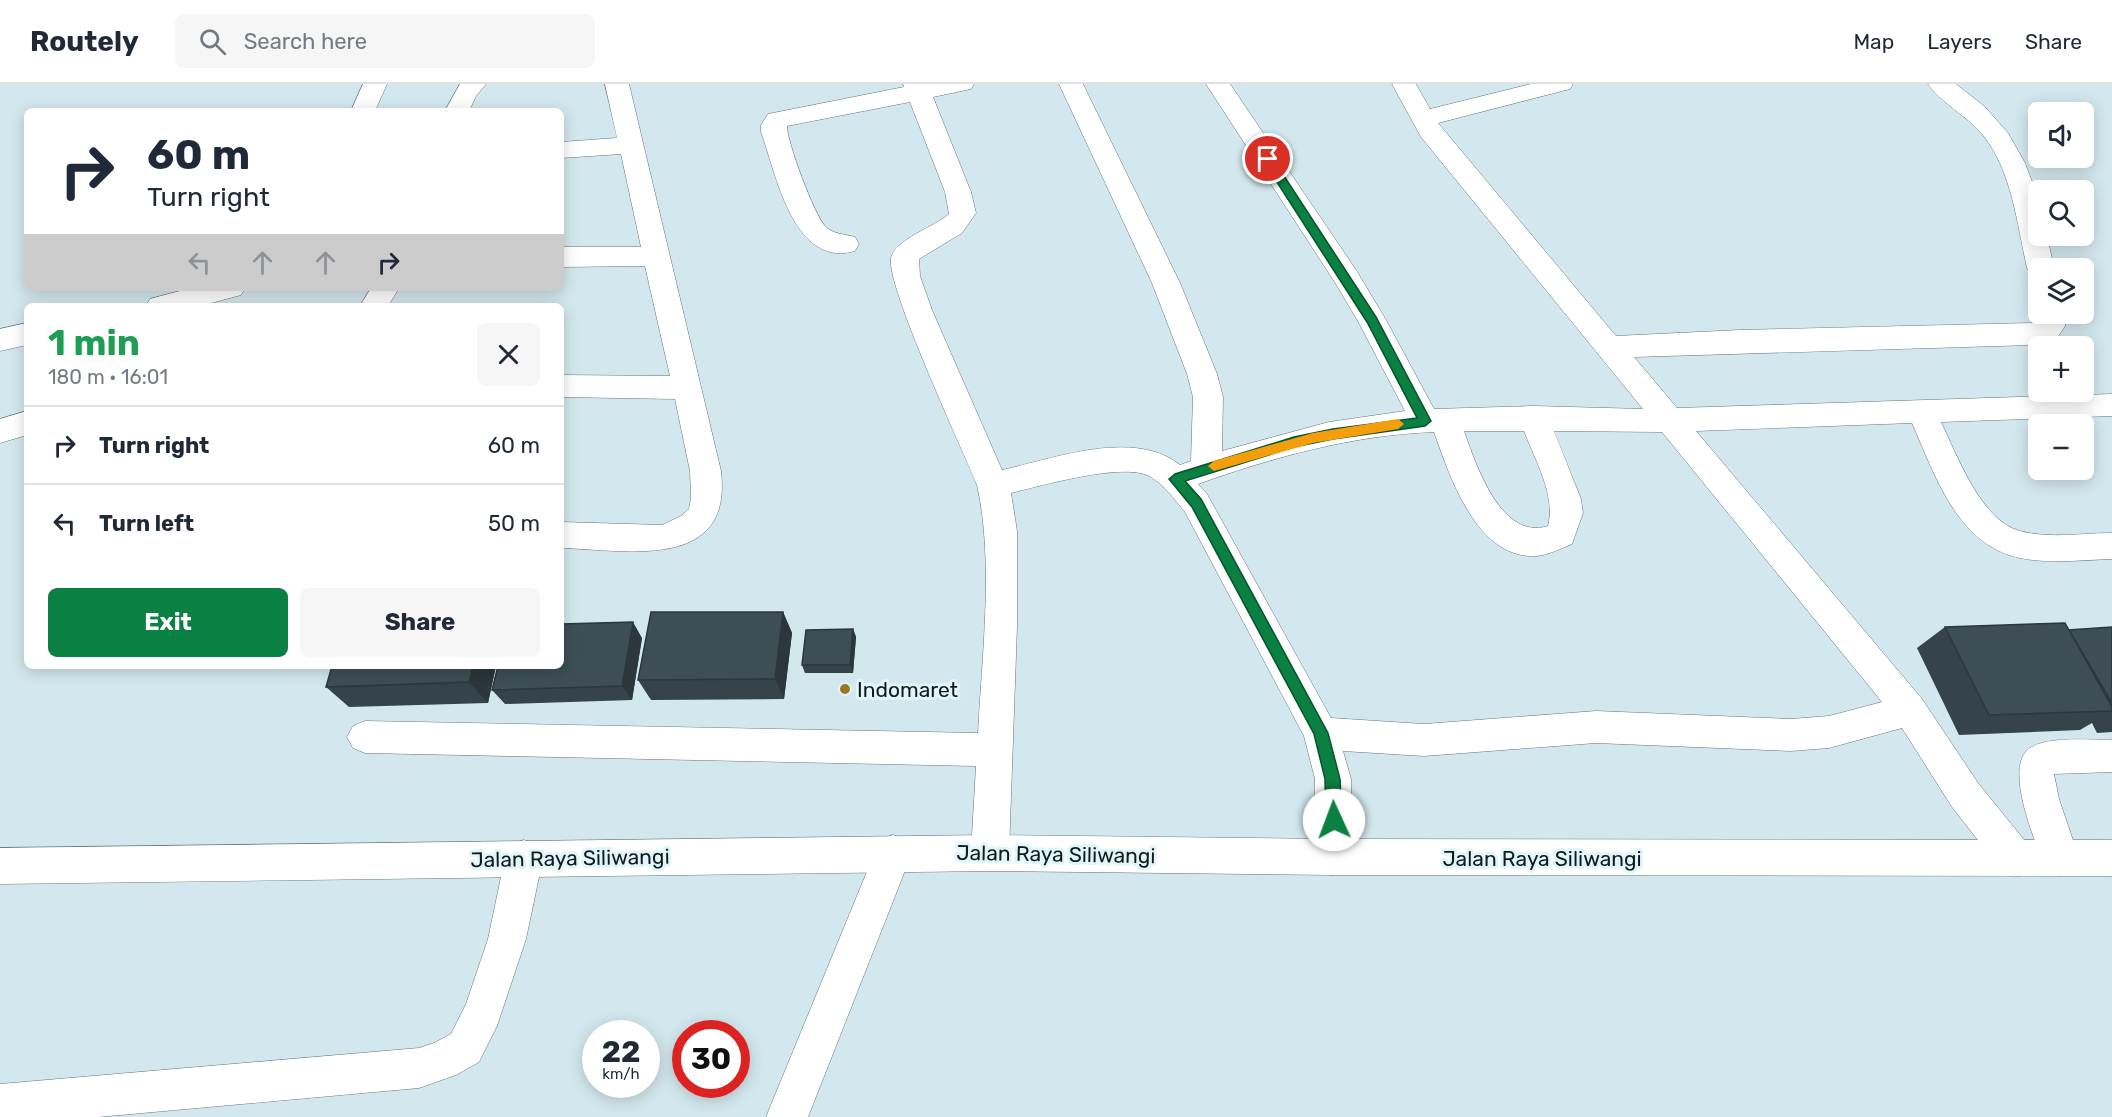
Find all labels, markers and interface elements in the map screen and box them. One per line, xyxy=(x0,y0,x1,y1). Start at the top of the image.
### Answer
search box xyxy=(175,14,595,68)
text: Routely xyxy=(30,25,139,58)
icon: search xyxy=(196,25,229,58)
text: Search here xyxy=(244,28,367,55)
text: Map xyxy=(1853,29,1894,54)
text: Layers xyxy=(1927,29,1992,54)
text: Share xyxy=(2025,29,2082,54)
map controls xyxy=(2028,102,2094,480)
button: sound xyxy=(2028,102,2094,168)
text: 60 m xyxy=(147,130,250,180)
icon: right xyxy=(48,132,126,210)
pin xyxy=(1242,133,1293,184)
icon: arrive xyxy=(1251,142,1284,175)
button: search xyxy=(2028,180,2094,246)
text: Turn right xyxy=(147,181,270,213)
icon: left xyxy=(183,246,216,279)
icon: ahead xyxy=(246,246,279,279)
icon: ahead xyxy=(309,246,342,279)
icon: right xyxy=(372,246,405,279)
button: layers xyxy=(2028,258,2094,324)
text: 1 min xyxy=(48,321,140,364)
button: close xyxy=(477,323,540,386)
button: + xyxy=(2028,336,2094,402)
text: 180 m · 16:01 xyxy=(48,365,168,389)
button: − xyxy=(2028,414,2094,480)
icon: right xyxy=(48,429,81,462)
text: Turn right xyxy=(99,432,209,459)
text: 60 m xyxy=(488,432,540,459)
icon: left xyxy=(48,507,81,540)
text: Turn left xyxy=(99,510,194,537)
text: 50 m xyxy=(488,510,540,537)
button: Exit xyxy=(48,588,288,657)
button: Share xyxy=(300,588,540,657)
place label: Indomaret xyxy=(857,677,958,702)
marker: Indomaret xyxy=(838,682,852,696)
position arrow xyxy=(1302,788,1366,852)
street label: Jalan Raya Siliwangi xyxy=(956,840,1156,868)
street label: Jalan Raya Siliwangi xyxy=(470,844,670,872)
street label: Jalan Raya Siliwangi xyxy=(1442,846,1642,871)
speed limit sign: 30 xyxy=(672,1020,750,1098)
text: 22 xyxy=(602,1034,641,1070)
text: km/h xyxy=(602,1065,640,1083)

